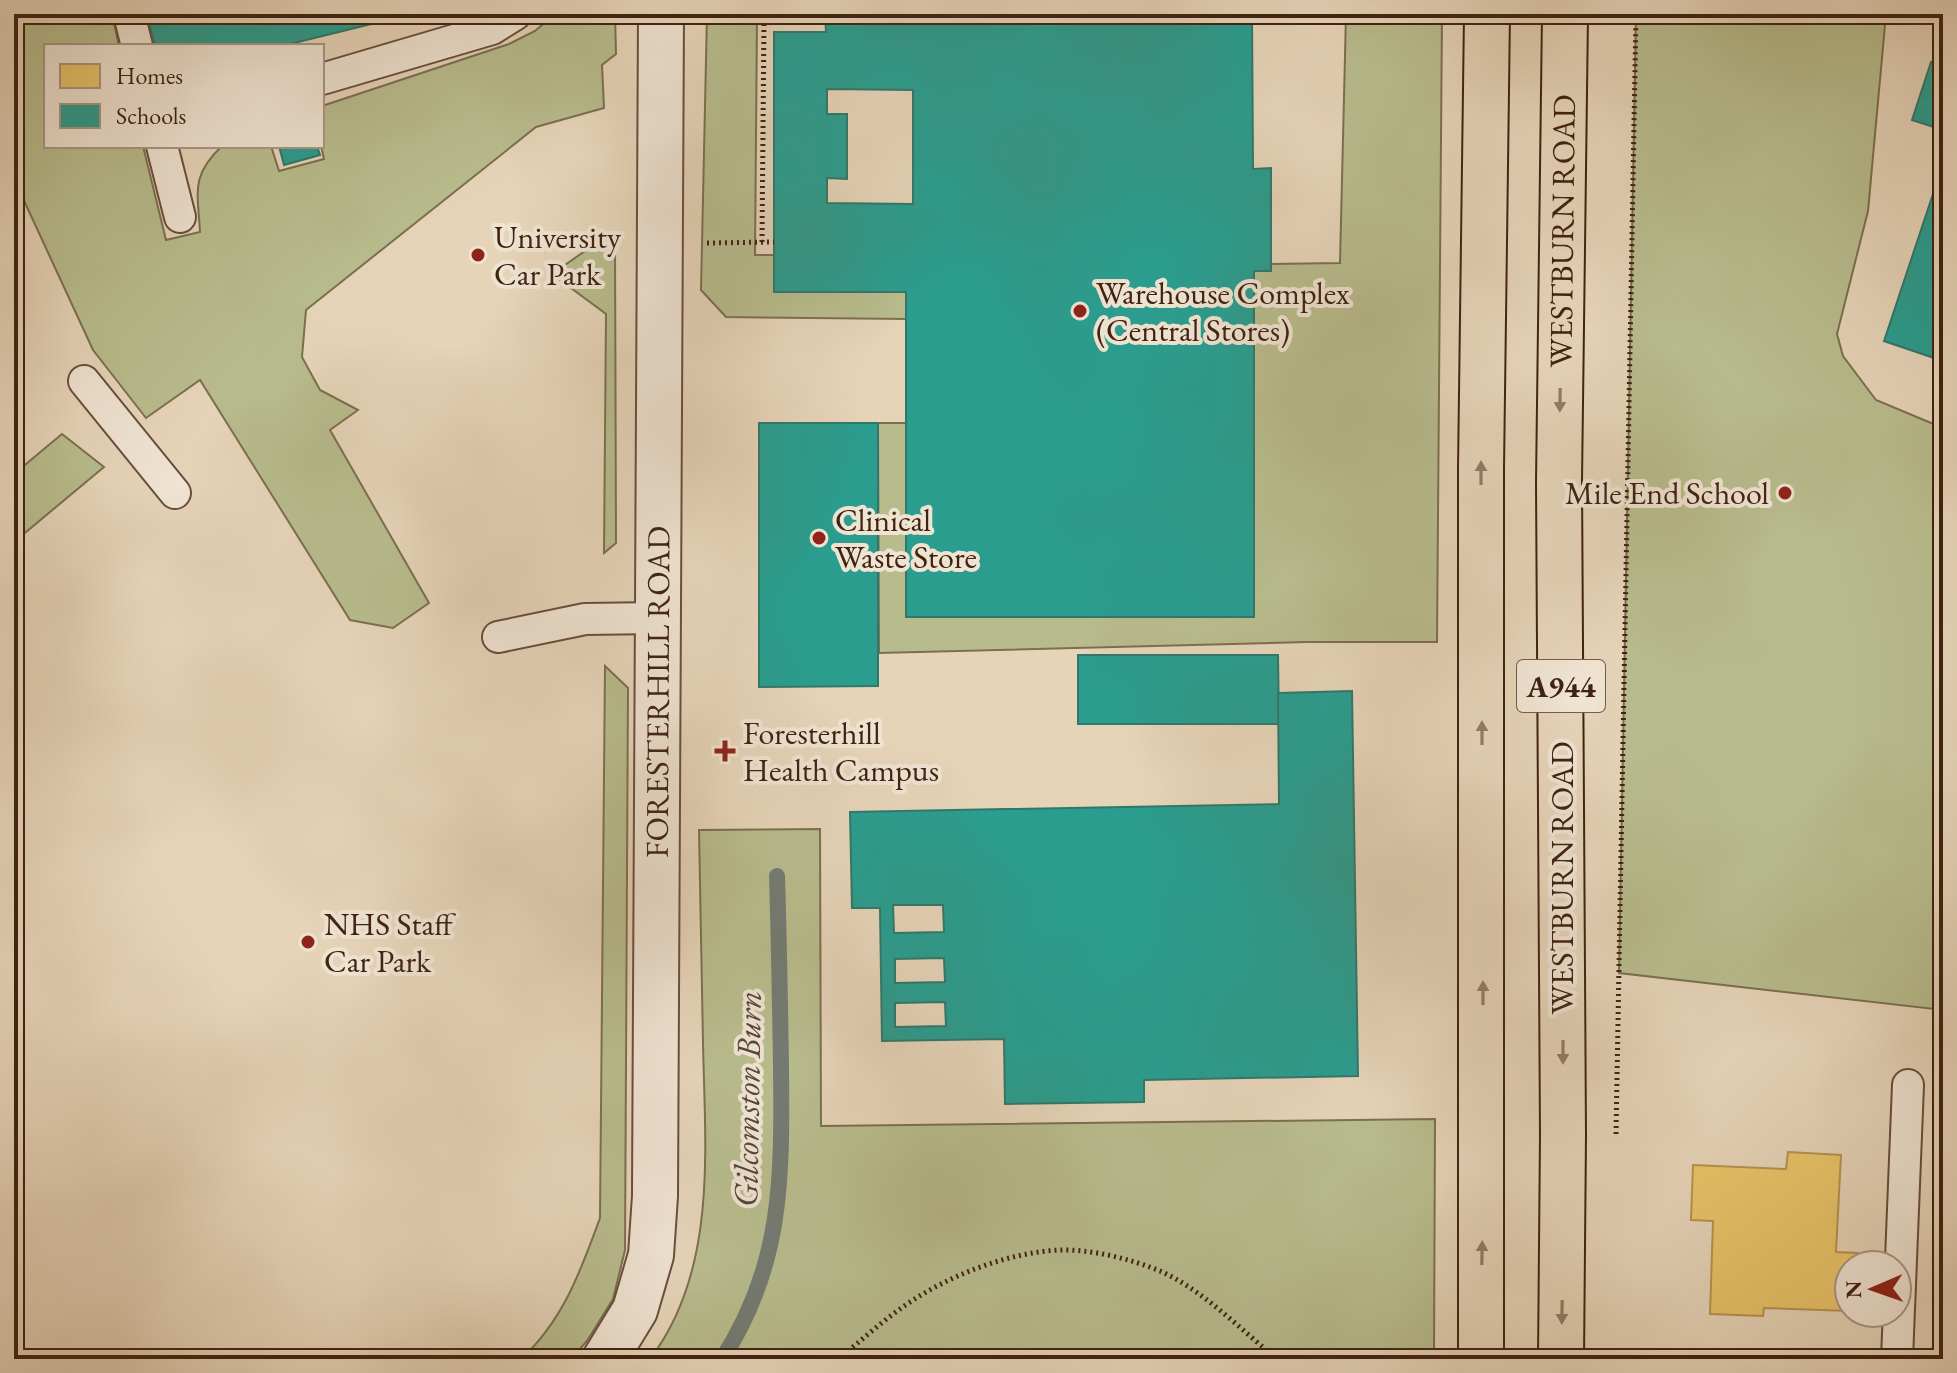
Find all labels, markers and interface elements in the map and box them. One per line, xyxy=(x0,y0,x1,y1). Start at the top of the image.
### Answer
legend xyxy=(44,44,324,148)
text: Homes xyxy=(116,60,183,91)
street label: WESTBURN ROAD xyxy=(1539,94,1585,368)
text: Schools xyxy=(116,100,186,131)
place label: University Car Park xyxy=(494,216,622,295)
marker: University Car Park xyxy=(469,246,487,264)
place label: Warehouse Complex (Central Stores) xyxy=(1096,272,1350,351)
marker: Warehouse Complex (Central Stores) xyxy=(1071,302,1089,320)
one-way arrow xyxy=(1554,388,1567,413)
one-way arrow xyxy=(1475,460,1487,485)
place label: Mile End School xyxy=(1565,472,1769,514)
marker: Mile End School xyxy=(1776,484,1794,502)
place label: Clinical Waste Store xyxy=(835,499,977,578)
street label: FORESTERHILL ROAD xyxy=(636,526,679,858)
marker: Clinical Waste Store xyxy=(810,529,828,547)
road number: A944 xyxy=(1517,660,1605,712)
place label: Foresterhill Health Campus xyxy=(743,712,939,791)
one-way arrow xyxy=(1476,720,1488,745)
marker: Foresterhill Health Campus xyxy=(714,740,736,762)
street label: WESTBURN ROAD xyxy=(1541,741,1583,1015)
place label: NHS Staff Car Park xyxy=(324,903,456,982)
marker: NHS Staff Car Park xyxy=(299,933,317,951)
one-way arrow xyxy=(1477,980,1489,1005)
water label: Gilcomston Burn xyxy=(723,991,771,1207)
one-way arrow xyxy=(1557,1040,1569,1065)
one-way arrow xyxy=(1476,1240,1488,1265)
north arrow xyxy=(1833,1249,1913,1329)
text: N xyxy=(1839,1280,1868,1299)
one-way arrow xyxy=(1556,1300,1568,1325)

